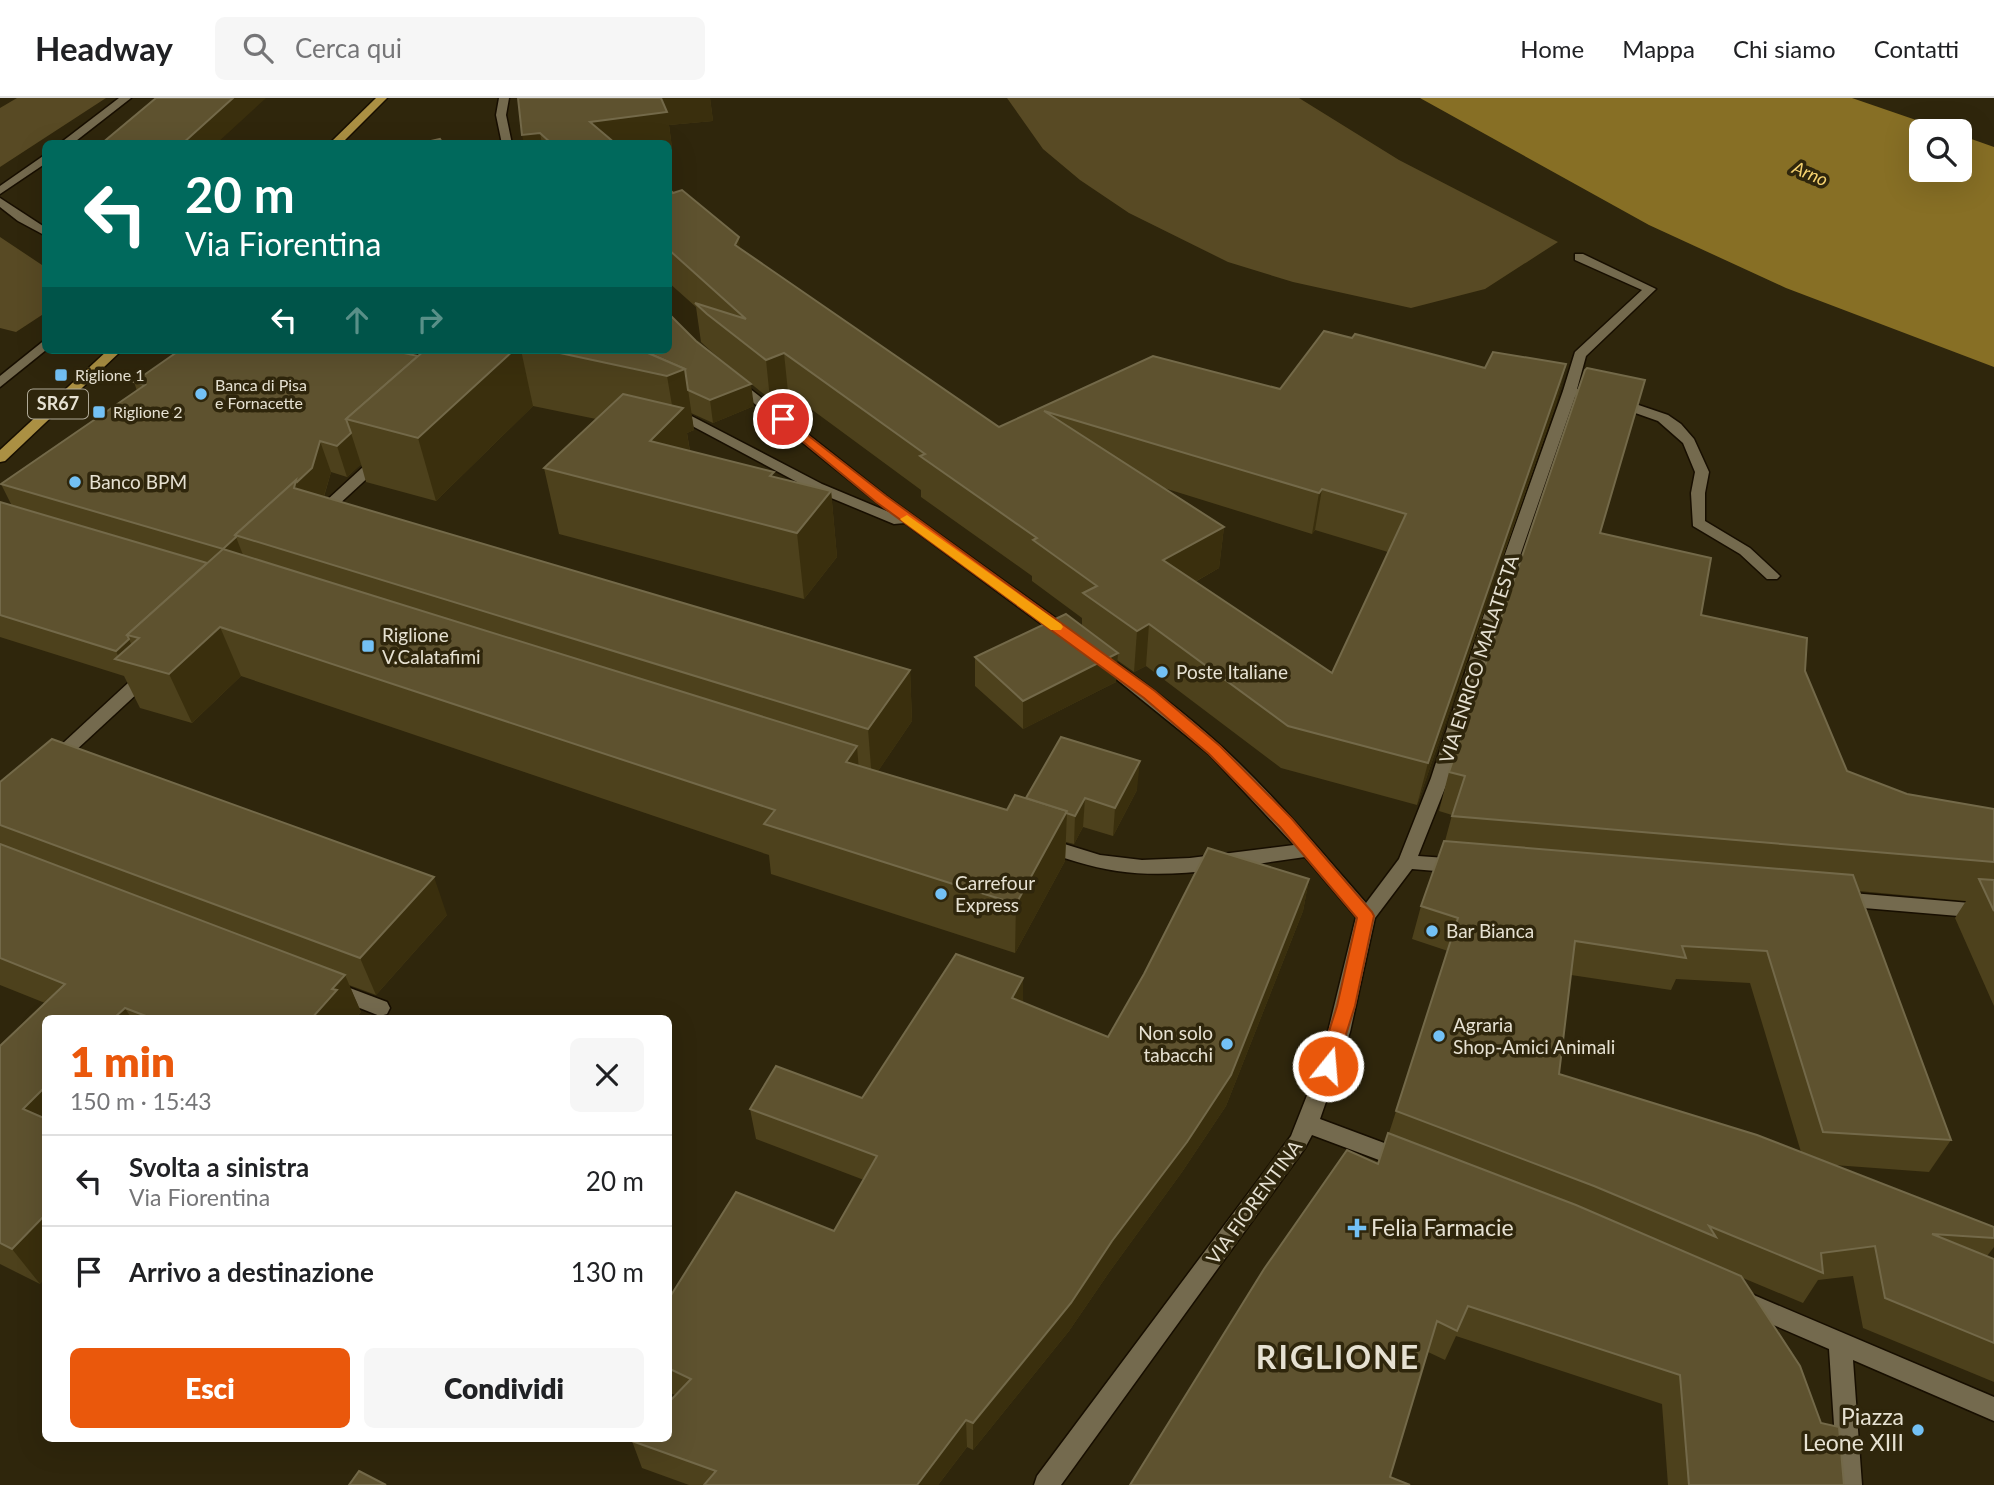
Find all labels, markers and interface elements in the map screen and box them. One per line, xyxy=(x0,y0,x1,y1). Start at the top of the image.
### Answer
search box xyxy=(215,17,705,80)
text: Headway xyxy=(35,28,173,68)
icon: search xyxy=(239,29,277,67)
text: Cerca qui xyxy=(295,32,402,64)
text: Home xyxy=(1520,34,1584,63)
text: Mappa xyxy=(1622,34,1695,63)
text: Chi siamo xyxy=(1733,34,1836,63)
text: Contatti xyxy=(1874,34,1959,63)
map controls xyxy=(1909,119,1972,182)
button: search xyxy=(1909,119,1972,182)
water label: Arno xyxy=(1788,155,1831,190)
text: 20 m xyxy=(185,165,295,223)
icon: left xyxy=(70,168,161,259)
text: Via Fiorentina xyxy=(185,224,381,263)
icon: left xyxy=(265,301,303,339)
icon: ahead xyxy=(338,301,376,339)
icon: right xyxy=(411,301,449,339)
place label: Riglione 1 xyxy=(75,365,145,384)
marker: Riglione 1 xyxy=(53,367,69,383)
place label: Banca di Pisa e Fornacette xyxy=(215,375,307,412)
marker: Banca di Pisa e Fornacette xyxy=(193,386,209,402)
pin xyxy=(753,389,813,449)
road number: SR67 xyxy=(28,390,88,418)
icon: arrive xyxy=(764,400,802,438)
place label: Riglione 2 xyxy=(113,402,183,421)
marker: Riglione 2 xyxy=(91,404,107,420)
place label: Banco BPM xyxy=(89,470,187,493)
marker: Banco BPM xyxy=(67,474,83,490)
street label: VIA ENRICO MALATESTA xyxy=(1434,552,1523,766)
place label: Riglione V.Calatafimi xyxy=(382,623,481,668)
marker: Riglione V.Calatafimi xyxy=(360,638,376,654)
place label: Poste Italiane xyxy=(1176,660,1288,683)
marker: Poste Italiane xyxy=(1154,664,1170,680)
place label: Carrefour Express xyxy=(955,871,1035,916)
marker: Carrefour Express xyxy=(933,886,949,902)
place label: Bar Bianca xyxy=(1446,919,1534,942)
marker: Bar Bianca xyxy=(1424,923,1440,939)
place label: Agraria Shop-Amici Animali xyxy=(1453,1013,1615,1058)
place label: Non solo tabacchi xyxy=(1138,1021,1213,1066)
marker: Agraria Shop-Amici Animali xyxy=(1431,1028,1447,1044)
position arrow xyxy=(1291,1029,1365,1103)
text: 1 min xyxy=(70,1036,175,1086)
marker: Non solo tabacchi xyxy=(1219,1036,1235,1052)
button: close xyxy=(570,1038,644,1112)
text: 150 m · 15:43 xyxy=(70,1087,212,1115)
street label: VIA FIORENTINA xyxy=(1201,1135,1306,1268)
text: Svolta a sinistra xyxy=(129,1151,309,1183)
icon: left xyxy=(70,1162,108,1200)
text: 20 m xyxy=(586,1165,644,1197)
text: Via Fiorentina xyxy=(129,1183,270,1211)
place label: Felia Farmacie xyxy=(1371,1213,1514,1241)
marker: Felia Farmacie xyxy=(1349,1220,1365,1236)
icon: arrive xyxy=(70,1253,108,1291)
text: Arrivo a destinazione xyxy=(129,1256,374,1288)
text: 130 m xyxy=(571,1256,644,1288)
district label: RIGLIONE xyxy=(1256,1337,1420,1376)
button: Esci xyxy=(70,1348,350,1428)
button: Condividi xyxy=(364,1348,644,1428)
place label: Piazza Leone XIII xyxy=(1803,1402,1904,1456)
marker: Piazza Leone XIII xyxy=(1910,1422,1926,1438)

